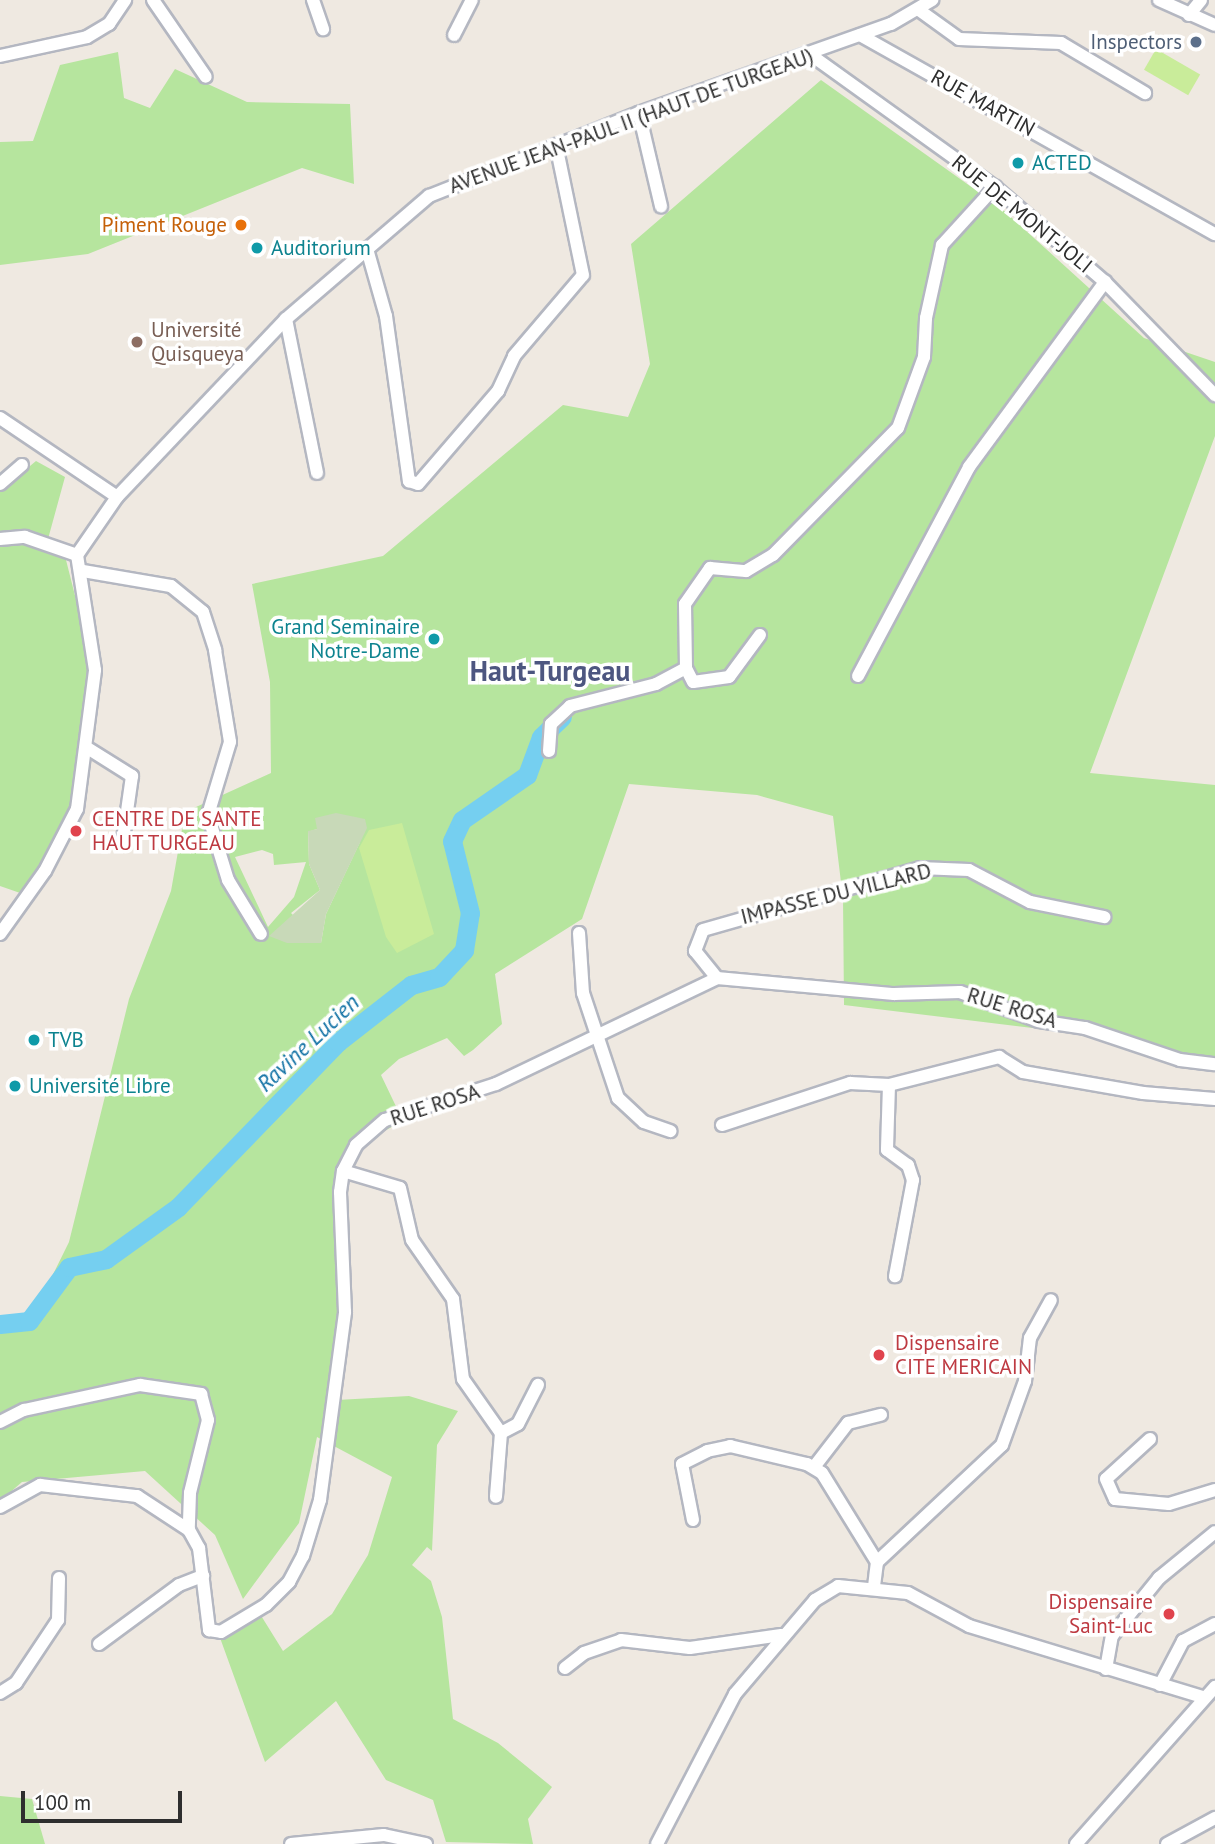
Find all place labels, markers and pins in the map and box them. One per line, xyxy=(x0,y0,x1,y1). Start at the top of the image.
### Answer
place label: Inspectors xyxy=(1090,29,1182,55)
marker: Inspectors xyxy=(1188,34,1204,50)
place label: ACTED xyxy=(1032,150,1092,176)
marker: ACTED xyxy=(1010,155,1026,171)
place label: Piment Rouge xyxy=(102,212,227,238)
marker: Piment Rouge xyxy=(233,217,249,233)
place label: Auditorium xyxy=(271,235,371,261)
marker: Auditorium xyxy=(249,240,265,256)
place label: Université Quisqueya xyxy=(151,317,244,367)
marker: Université Quisqueya xyxy=(129,334,145,350)
place label: Grand Seminaire Notre-Dame xyxy=(271,614,420,664)
marker: Grand Seminaire Notre-Dame xyxy=(426,631,442,647)
place label: CENTRE DE SANTE HAUT TURGEAU xyxy=(92,806,261,856)
marker: CENTRE DE SANTE HAUT TURGEAU xyxy=(66,821,86,841)
place label: TVB xyxy=(48,1027,84,1053)
marker: TVB xyxy=(26,1032,42,1048)
place label: Université Libre xyxy=(29,1073,171,1099)
marker: Université Libre xyxy=(7,1078,23,1094)
place label: Dispensaire CITE MERICAIN xyxy=(895,1330,1032,1380)
marker: Dispensaire CITE MERICAIN xyxy=(869,1345,889,1365)
place label: Dispensaire Saint-Luc xyxy=(1049,1589,1153,1639)
marker: Dispensaire Saint-Luc xyxy=(1159,1604,1179,1624)

